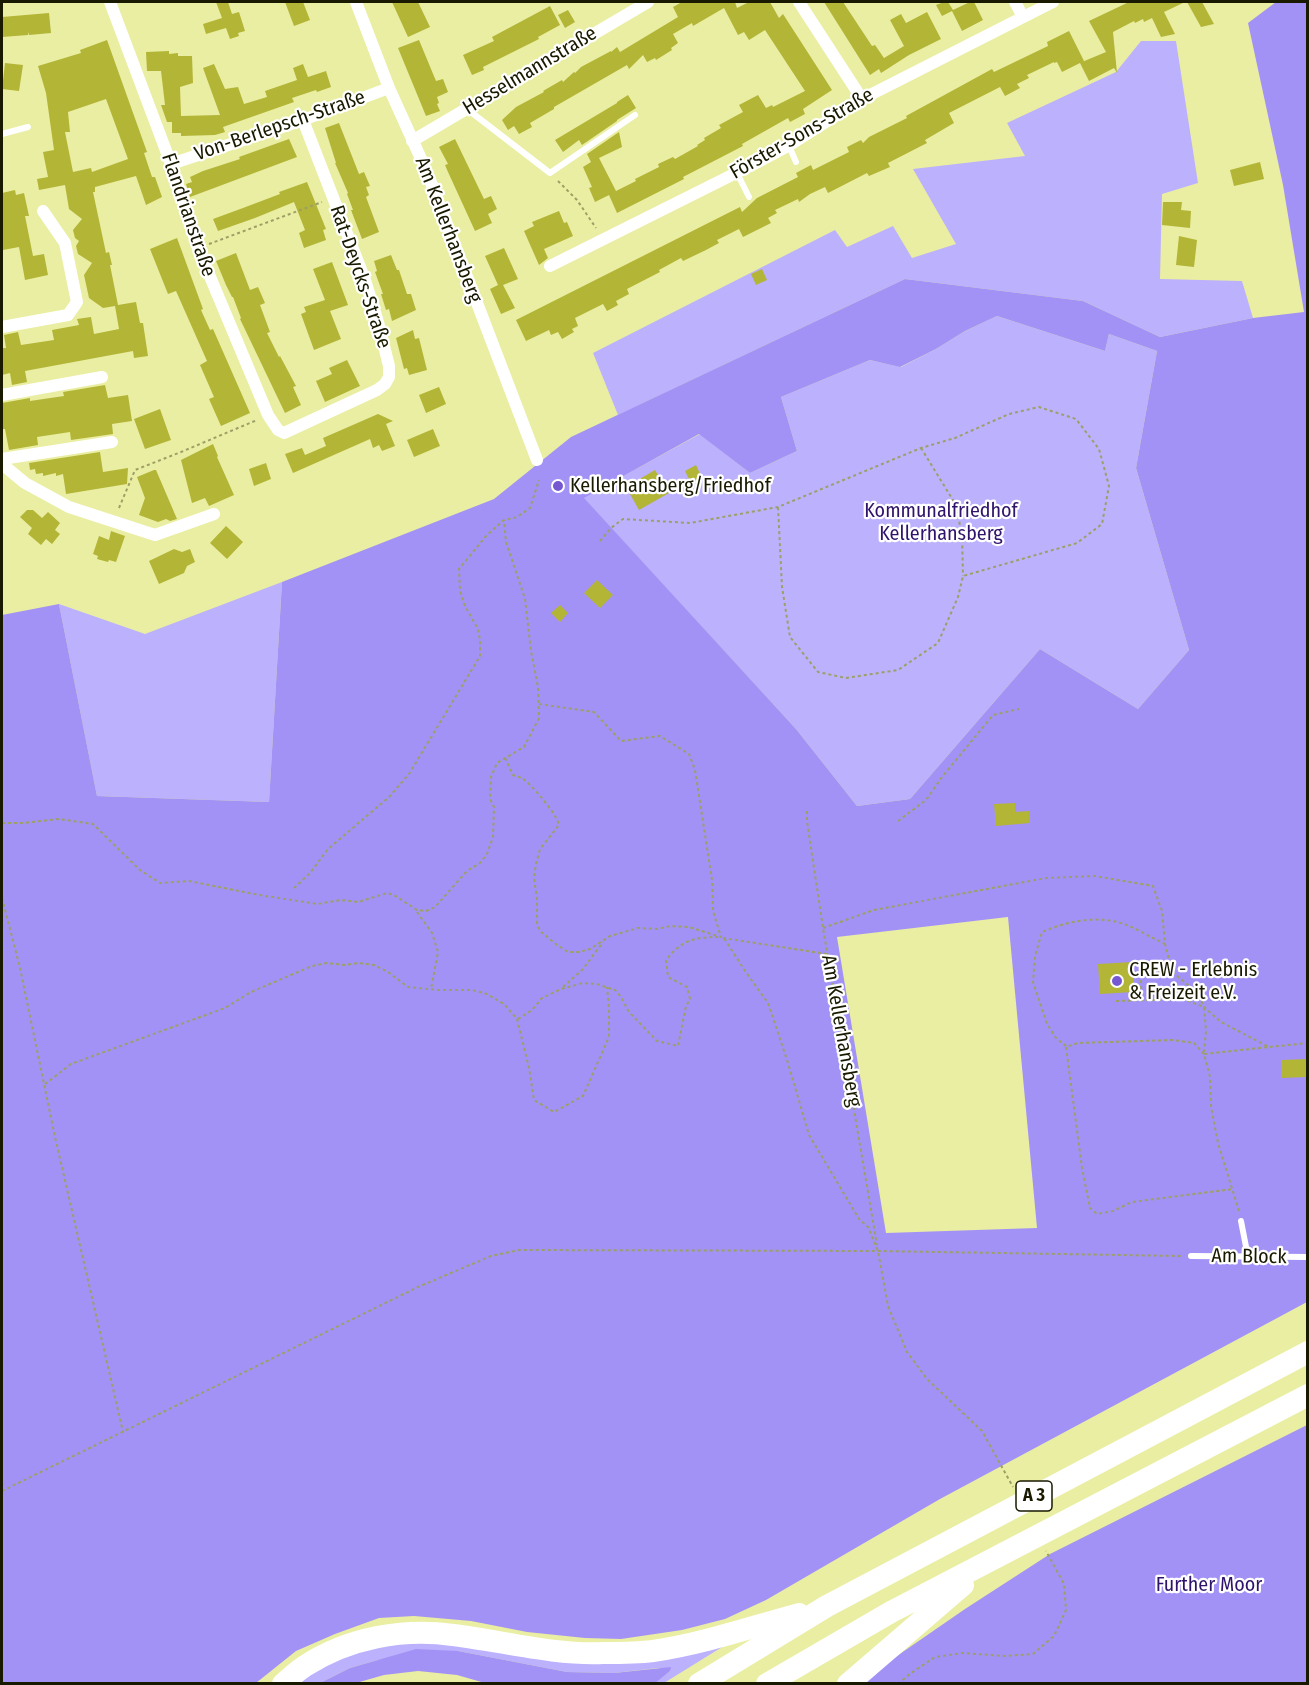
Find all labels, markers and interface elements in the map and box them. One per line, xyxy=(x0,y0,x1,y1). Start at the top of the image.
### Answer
street label: Hesselmannstraße xyxy=(459,22,601,120)
street label: Förster-Sons-Straße xyxy=(726,83,878,185)
street label: Von-Berlepsch-Straße xyxy=(191,86,369,166)
street label: Flandrianstraße xyxy=(156,150,220,280)
street label: Am Kellerhansberg xyxy=(409,154,487,306)
street label: Rat-Deycks-Straße xyxy=(324,202,396,352)
place label: Kellerhansberg/Friedhof xyxy=(570,474,771,498)
marker: Kellerhansberg/Friedhof xyxy=(551,479,565,493)
park label: Kommunalfriedhof Kellerhansberg xyxy=(864,499,1018,546)
street label: Am Kellerhansberg xyxy=(816,953,866,1109)
place label: CREW - Erlebnis & Freizeit e.V. xyxy=(1129,958,1257,1005)
marker: CREW - Erlebnis & Freizeit e.V. xyxy=(1110,974,1124,988)
street label: Am Block xyxy=(1211,1244,1287,1270)
road number: A 3 xyxy=(1016,1481,1052,1511)
park label: Further Moor xyxy=(1156,1573,1262,1597)

